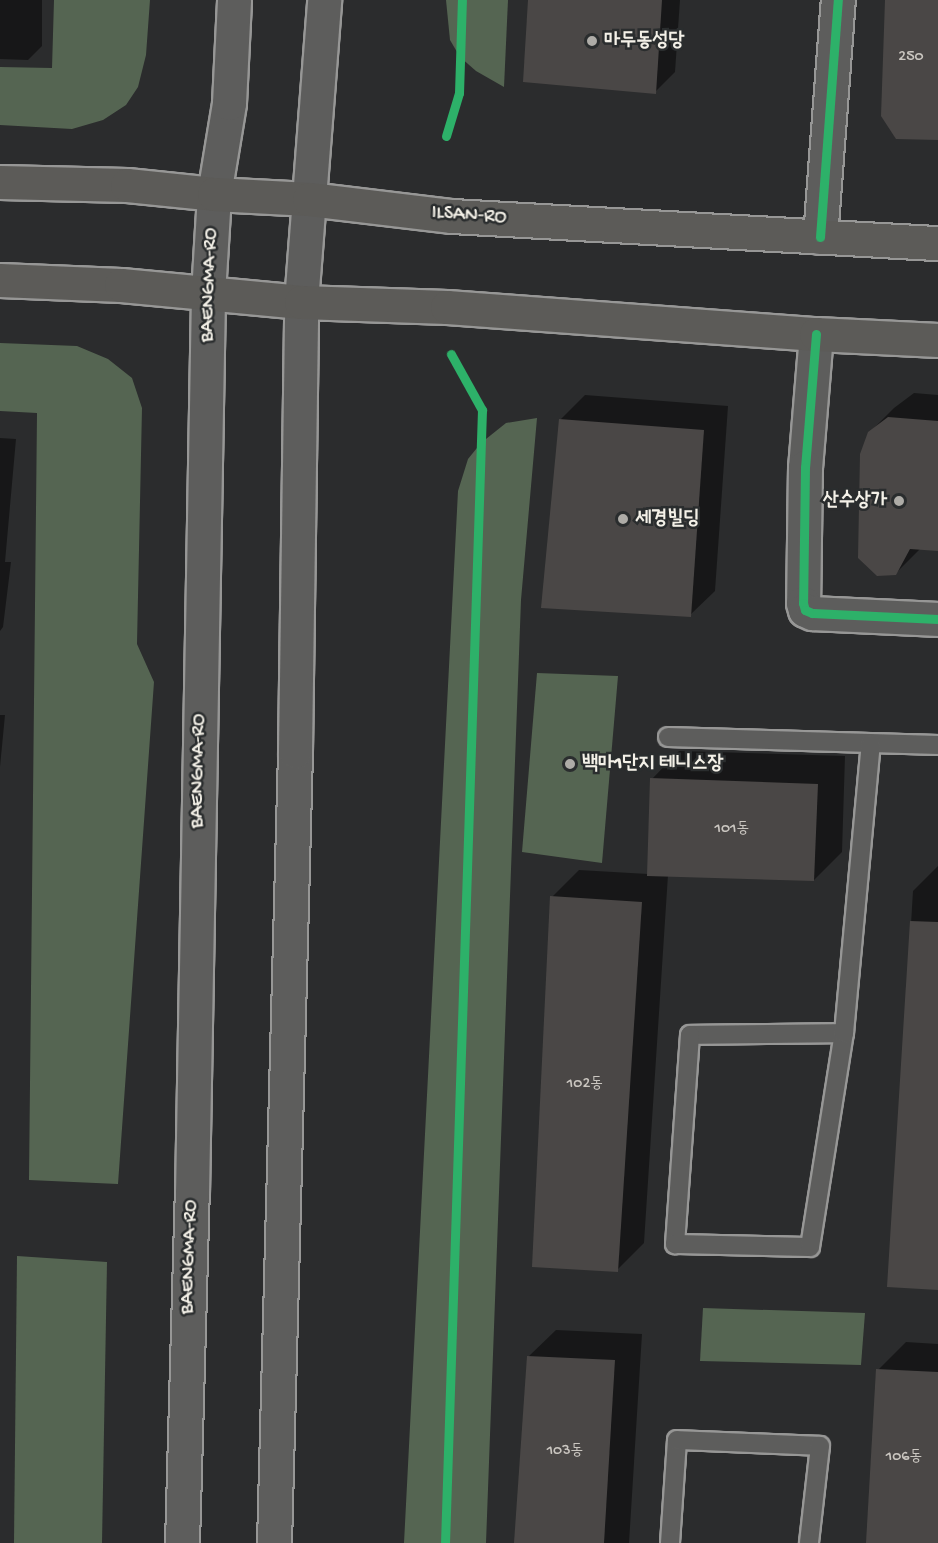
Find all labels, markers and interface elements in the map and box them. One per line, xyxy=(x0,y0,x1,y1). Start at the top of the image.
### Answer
place label: 마두동성당 xyxy=(604,29,684,53)
marker: 마두동성당 xyxy=(585,34,599,48)
house number: 250 xyxy=(898,48,924,68)
street label: ILSAN-RO xyxy=(431,201,507,231)
street label: BAENGMA-RO xyxy=(196,227,224,343)
place label: 산수상가 xyxy=(823,489,887,513)
marker: 산수상가 xyxy=(892,494,906,508)
place label: 세경빌딩 xyxy=(635,507,699,531)
marker: 세경빌딩 xyxy=(616,512,630,526)
street label: BAENGMA-RO xyxy=(186,713,212,829)
place label: 백마1단지 테니스장 xyxy=(582,752,724,776)
marker: 백마1단지 테니스장 xyxy=(563,757,577,771)
house number: 101동 xyxy=(715,820,749,840)
house number: 102동 xyxy=(567,1075,603,1095)
street label: BAENGMA-RO xyxy=(176,1199,204,1315)
house number: 103동 xyxy=(547,1442,583,1462)
house number: 106동 xyxy=(886,1448,922,1468)

